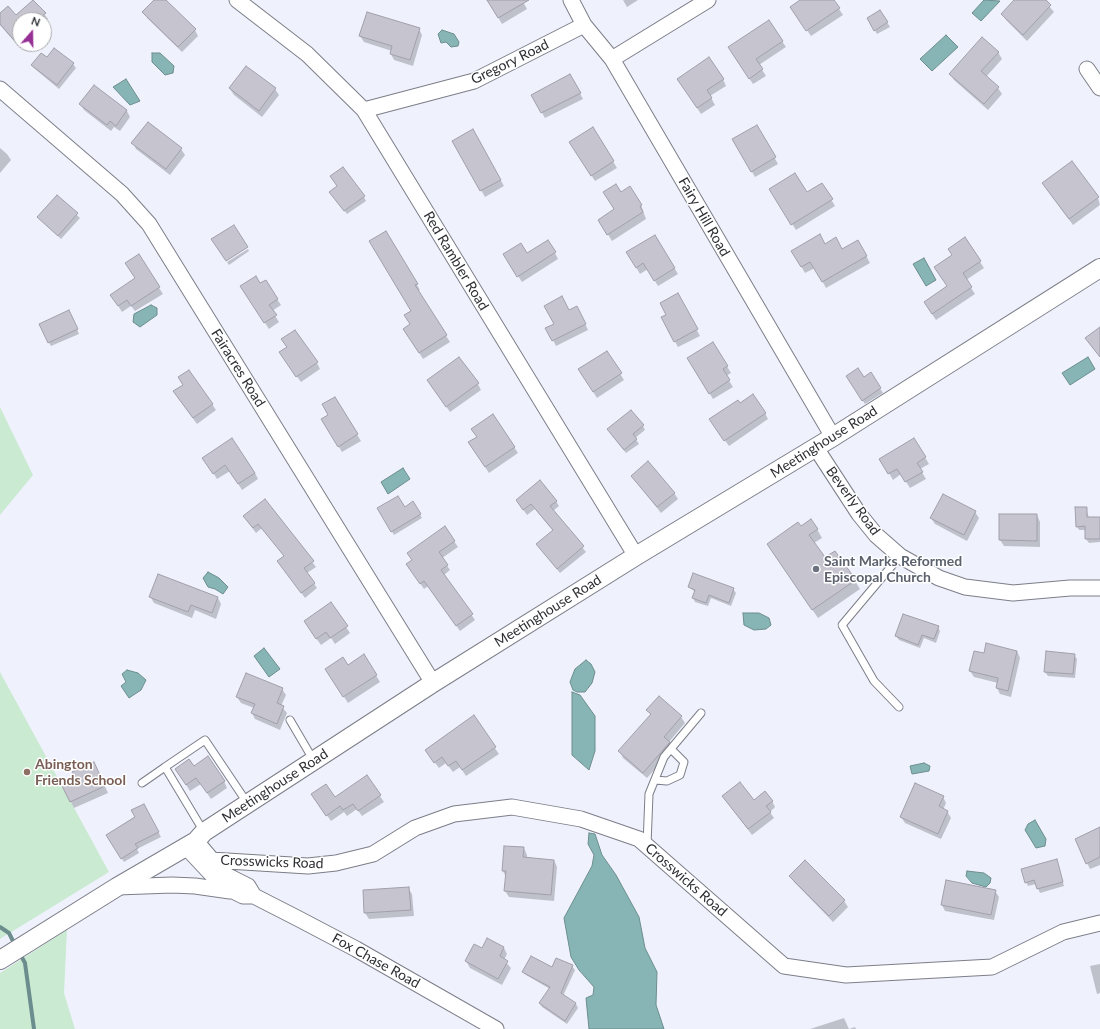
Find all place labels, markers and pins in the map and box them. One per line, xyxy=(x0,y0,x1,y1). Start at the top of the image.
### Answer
place label: Saint Marks Reformed Episcopal Church xyxy=(824,553,962,586)
marker: Saint Marks Reformed Episcopal Church xyxy=(811,564,821,574)
place label: Abington Friends School xyxy=(35,756,126,788)
marker: Abington Friends School xyxy=(22,767,32,777)

